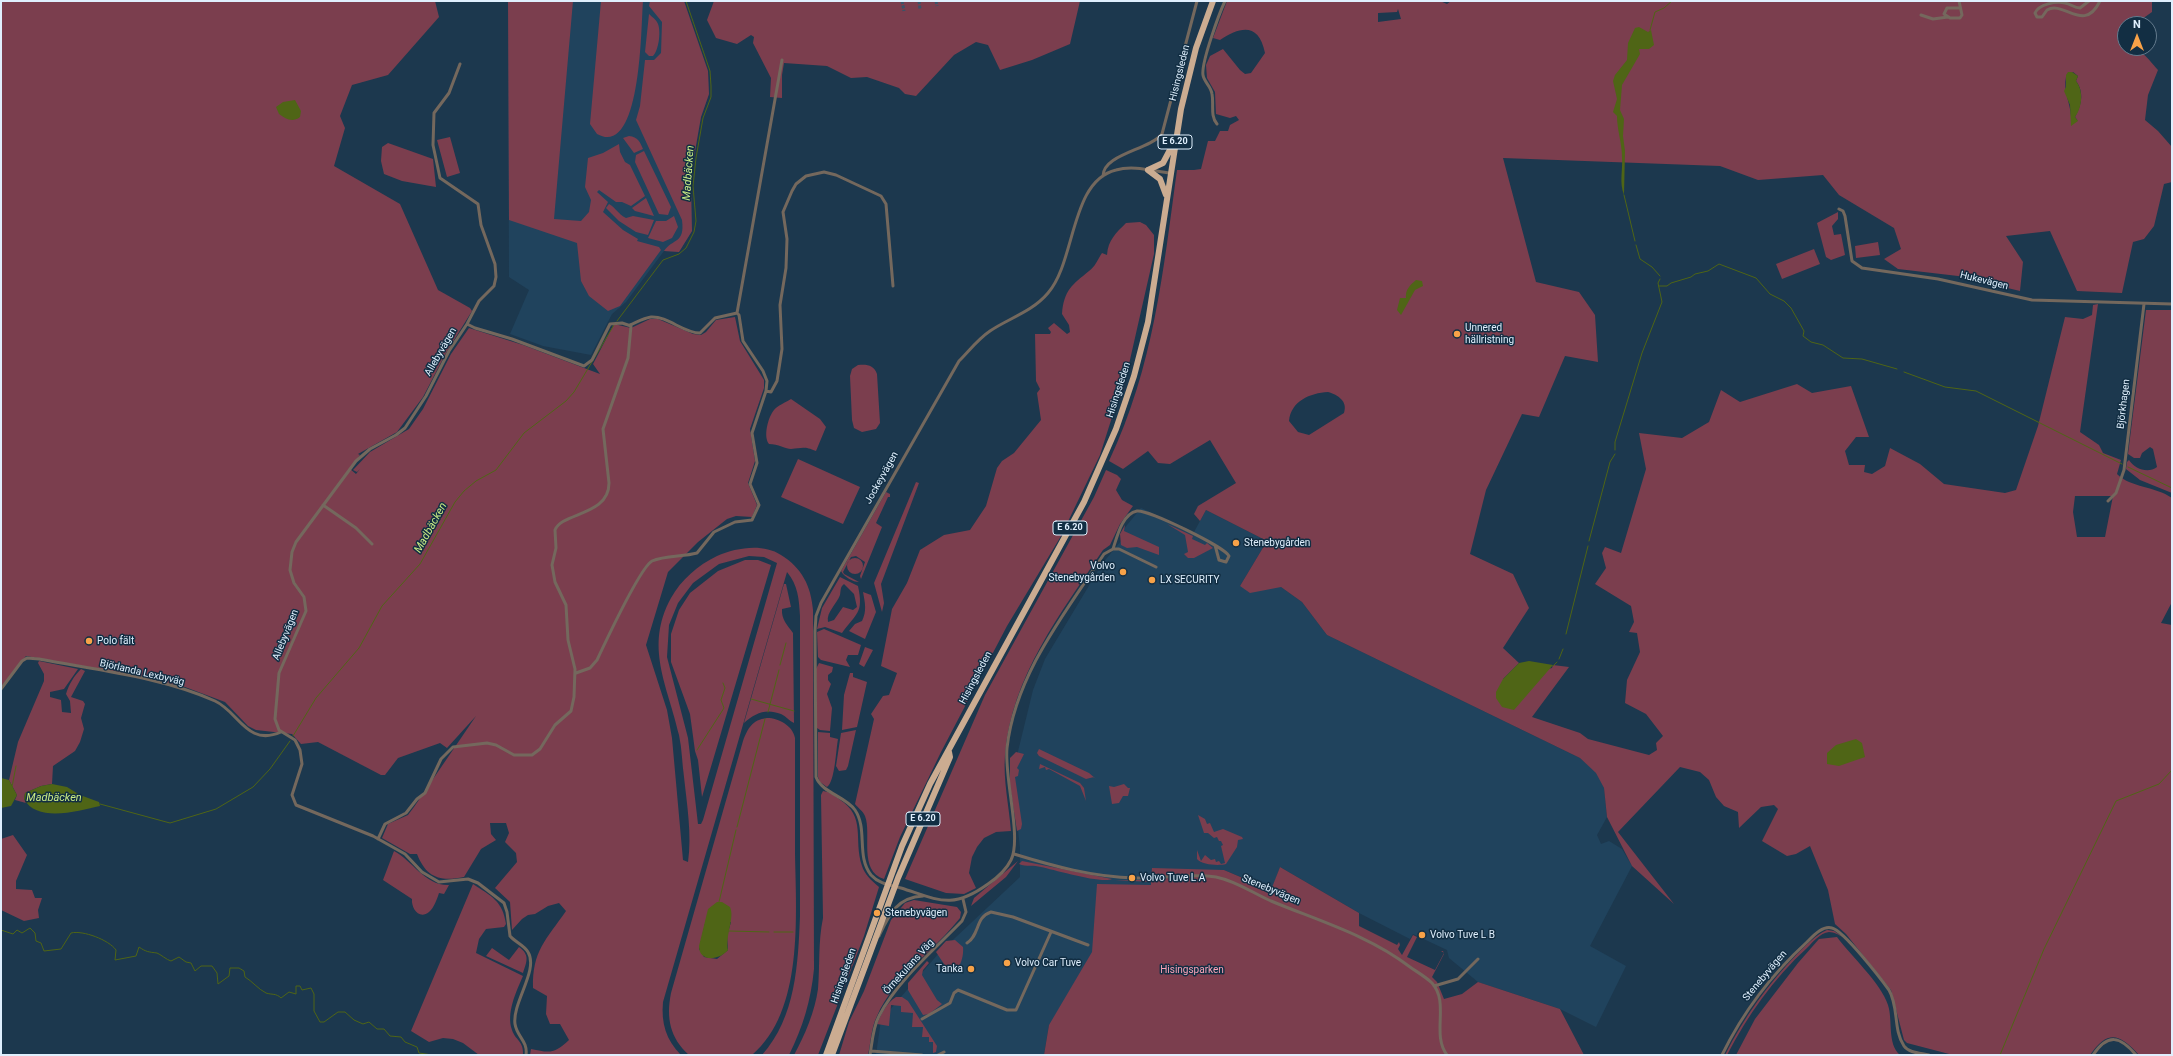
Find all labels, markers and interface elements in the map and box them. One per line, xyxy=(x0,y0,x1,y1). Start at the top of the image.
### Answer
north arrow xyxy=(2117,16,2157,56)
text: N xyxy=(2133,18,2141,31)
street label: Hisingsleden xyxy=(1167,44,1193,102)
road number: E 6.20 xyxy=(1158,135,1192,149)
water label: Madbäcken xyxy=(680,145,698,201)
street label: Hukevägen xyxy=(1959,269,2009,293)
place label: Unnered hällristning xyxy=(1465,322,1514,346)
street label: Allebyvägen xyxy=(422,326,460,378)
marker: Unnered hällristning xyxy=(1452,329,1462,339)
street label: Hisingsleden xyxy=(1104,361,1134,419)
street label: Björkhagen xyxy=(2115,378,2133,430)
street label: Jockeyvägen xyxy=(863,450,901,506)
water label: Madbäcken xyxy=(412,501,450,555)
road number: E 6.20 xyxy=(1053,521,1087,535)
place label: Stenebygården xyxy=(1244,537,1310,549)
marker: Stenebygården xyxy=(1231,538,1241,548)
place label: Volvo Stenebygården xyxy=(1049,560,1115,584)
marker: Volvo Stenebygården xyxy=(1118,567,1128,577)
place label: LX SECURITY xyxy=(1160,574,1220,586)
marker: LX SECURITY xyxy=(1147,575,1157,585)
street label: Allebyvägen xyxy=(270,608,302,662)
place label: Polo fält xyxy=(97,635,134,647)
marker: Polo fält xyxy=(84,636,94,646)
street label: Hisingsleden xyxy=(957,650,995,706)
street label: Björlanda Lexbyväg xyxy=(99,657,185,689)
water label: Madbäcken xyxy=(26,791,82,805)
road number: E 6.20 xyxy=(906,812,940,826)
place label: Volvo Tuve L A xyxy=(1140,872,1205,884)
street label: Stenebyvägen xyxy=(1240,872,1302,908)
marker: Volvo Tuve L A xyxy=(1127,873,1137,883)
place label: Stenebyvägen xyxy=(885,907,947,919)
marker: Stenebyvägen xyxy=(872,908,882,918)
place label: Volvo Tuve L B xyxy=(1430,929,1495,941)
marker: Volvo Tuve L B xyxy=(1417,930,1427,940)
street label: Örnekulans Väg xyxy=(881,937,937,997)
street label: Hisingsleden xyxy=(829,947,859,1005)
street label: Stenebyvägen xyxy=(1740,948,1790,1004)
place label: Volvo Car Tuve xyxy=(1015,957,1081,969)
marker: Volvo Car Tuve xyxy=(1002,958,1012,968)
place label: Tanka xyxy=(936,963,963,975)
marker: Tanka xyxy=(966,964,976,974)
park label: Hisingsparken xyxy=(1160,964,1224,976)

